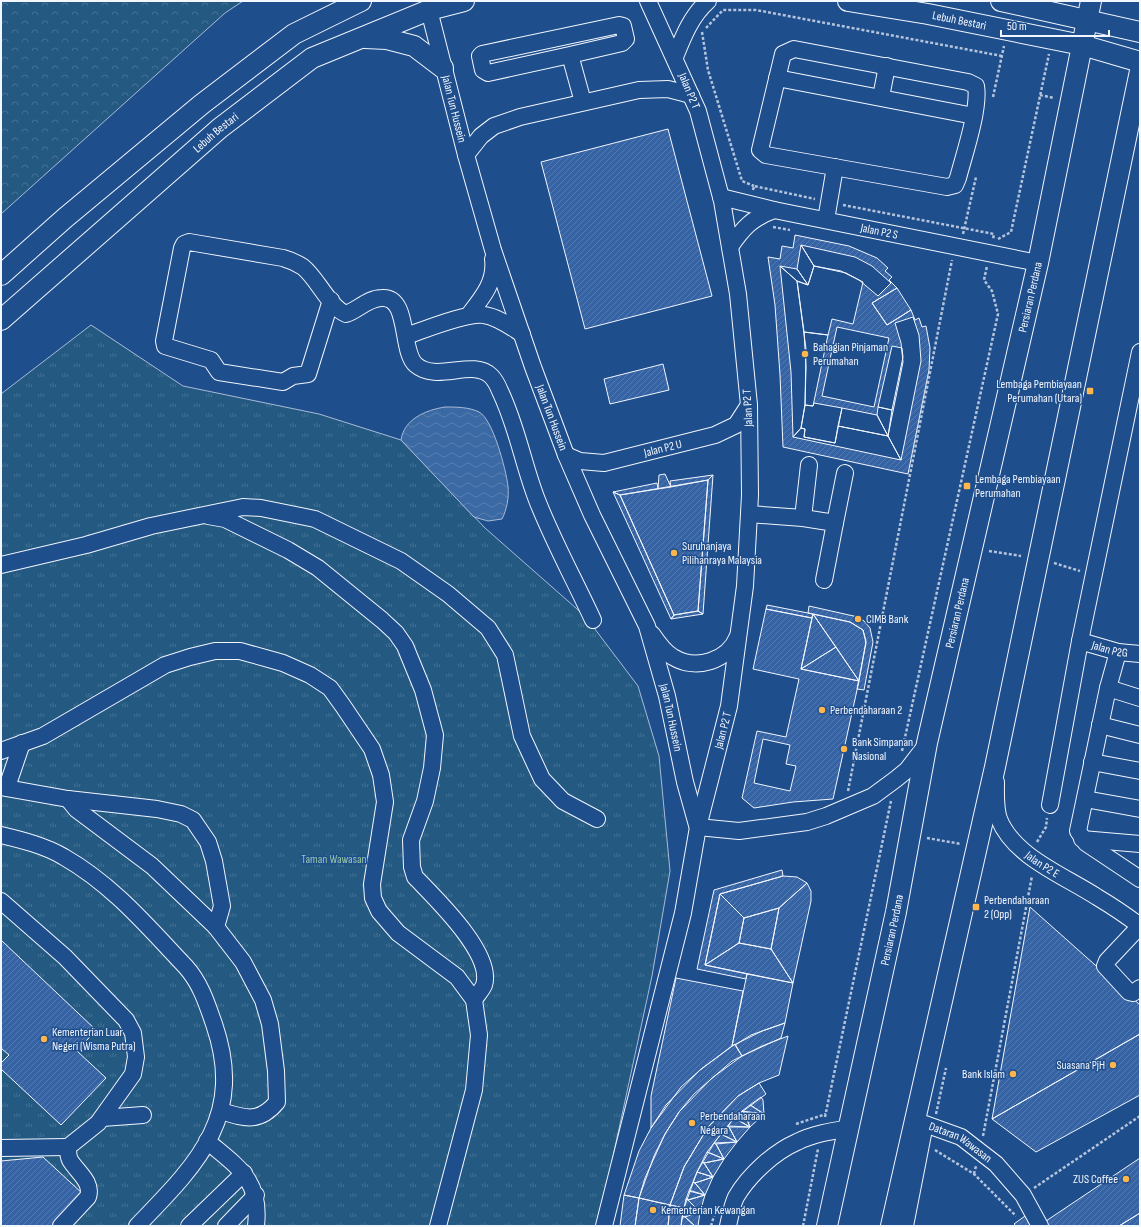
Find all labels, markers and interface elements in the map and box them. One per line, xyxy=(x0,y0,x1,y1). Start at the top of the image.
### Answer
street label: Lebuh Bestari xyxy=(931,8,988,33)
scale bar xyxy=(1001,12,1109,38)
text: 50 m xyxy=(1007,19,1027,34)
street label: Jalan P2 T xyxy=(674,70,703,111)
street label: Jalan Tun Hussein xyxy=(438,73,470,144)
street label: Lebuh Bestari xyxy=(190,109,241,156)
street label: Jalan P2 S xyxy=(858,220,899,242)
street label: Persiaran Perdana xyxy=(1015,260,1046,334)
place label: Bahagian Pinjaman Perumahan xyxy=(813,340,888,369)
marker: Bahagian Pinjaman Perumahan xyxy=(800,349,810,359)
place label: Lembaga Pembiayaan Perumahan (Utara) xyxy=(996,377,1082,406)
street label: Jalan Tun Hussein xyxy=(532,382,571,452)
marker: Lembaga Pembiayaan Perumahan (Utara) xyxy=(1085,386,1095,396)
street label: Jalan P2 T xyxy=(740,389,757,428)
street label: Jalan P2 U xyxy=(641,436,684,460)
place label: Lembaga Pembiayaan Perumahan xyxy=(975,472,1061,501)
marker: Lembaga Pembiayaan Perumahan xyxy=(962,481,972,491)
place label: Suruhanjaya Pilihanraya Malaysia xyxy=(682,539,762,568)
marker: Suruhanjaya Pilihanraya Malaysia xyxy=(669,548,679,558)
street label: Persiaran Perdana xyxy=(942,576,973,649)
place label: CIMB Bank xyxy=(866,612,909,627)
marker: CIMB Bank xyxy=(853,614,863,624)
street label: Jalan P2G xyxy=(1089,637,1129,660)
street label: Jalan Tun Hussein xyxy=(656,681,686,753)
place label: Perbendaharaan 2 xyxy=(830,703,902,718)
marker: Perbendaharaan 2 xyxy=(817,705,827,715)
street label: Jalan P2 T xyxy=(711,710,735,751)
place label: Bank Simpanan Nasional xyxy=(852,735,913,764)
marker: Bank Simpanan Nasional xyxy=(839,744,849,754)
street label: Jalan P2 E xyxy=(1021,847,1062,881)
park label: Taman Wawasan xyxy=(301,852,367,867)
street label: Persiaran Perdana xyxy=(877,893,907,967)
place label: Perbendaharaan 2 (Opp) xyxy=(984,893,1049,922)
marker: Perbendaharaan 2 (Opp) xyxy=(971,902,981,912)
place label: Kementerian Luar Negeri (Wisma Putra) xyxy=(52,1025,136,1054)
marker: Kementerian Luar Negeri (Wisma Putra) xyxy=(39,1034,49,1044)
place label: Suasana PjH xyxy=(1056,1058,1105,1073)
marker: Suasana PjH xyxy=(1108,1060,1118,1070)
place label: Bank Islam xyxy=(962,1067,1005,1082)
marker: Bank Islam xyxy=(1008,1069,1018,1079)
place label: Perbendaharaan Negara xyxy=(700,1109,765,1138)
marker: Perbendaharaan Negara xyxy=(687,1118,697,1128)
street label: Dataran Wawasan xyxy=(927,1119,995,1166)
place label: ZUS Coffee xyxy=(1073,1172,1118,1187)
marker: ZUS Coffee xyxy=(1121,1174,1131,1184)
place label: Kementerian Kewangan xyxy=(661,1203,755,1218)
marker: Kementerian Kewangan xyxy=(648,1205,658,1215)

